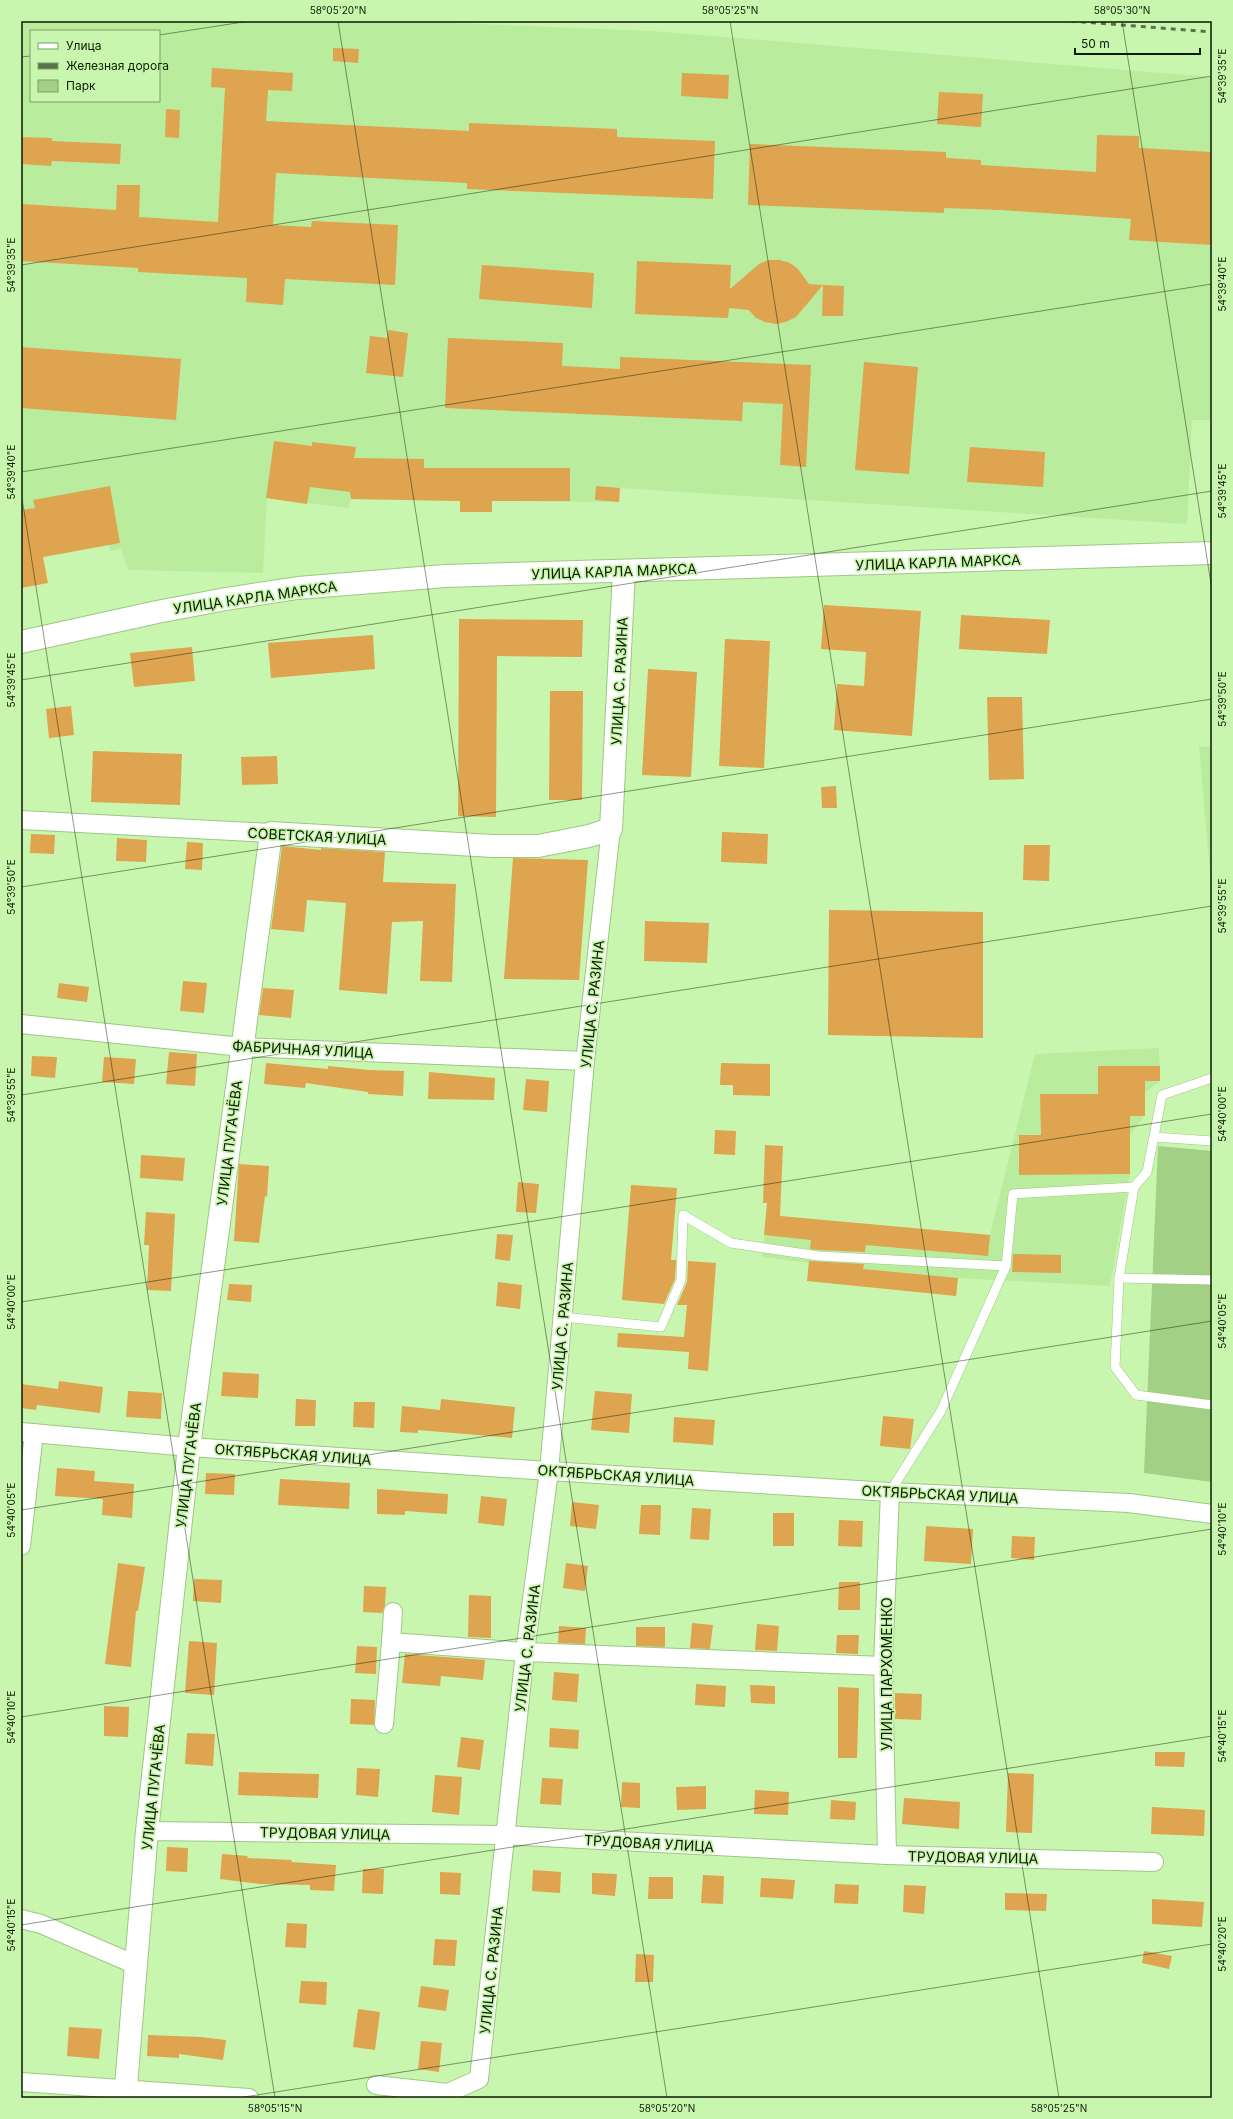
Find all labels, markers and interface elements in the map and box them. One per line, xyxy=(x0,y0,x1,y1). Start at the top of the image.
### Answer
text: 58°05'20"N xyxy=(310,4,366,16)
text: 58°05'25"N xyxy=(702,4,758,16)
text: 58°05'30"N xyxy=(1094,4,1150,16)
legend xyxy=(30,30,160,102)
scale bar xyxy=(1075,30,1200,56)
text: 50 m xyxy=(1081,36,1110,51)
text: Улица xyxy=(66,38,101,53)
text: 54°39'35"E xyxy=(1216,48,1228,104)
text: Железная дорога xyxy=(66,58,169,73)
text: Парк xyxy=(66,78,96,93)
text: 54°39'35"E xyxy=(5,237,17,293)
text: 54°39'40"E xyxy=(1216,256,1228,312)
text: 54°39'40"E xyxy=(5,444,17,500)
text: 54°39'45"E xyxy=(1216,464,1228,518)
street label: УЛИЦА КАРЛА МАРКСА xyxy=(855,551,1021,573)
street label: УЛИЦА КАРЛА МАРКСА xyxy=(531,560,697,582)
street label: УЛИЦА КАРЛА МАРКСА xyxy=(172,577,338,617)
street label: УЛИЦА С. РАЗИНА xyxy=(607,616,631,746)
text: 54°39'45"E xyxy=(5,653,17,707)
text: 54°39'50"E xyxy=(1216,671,1228,727)
street label: СОВЕТСКАЯ УЛИЦА xyxy=(247,824,387,848)
text: 54°39'50"E xyxy=(5,859,17,915)
text: 54°39'55"E xyxy=(1216,878,1228,934)
street label: УЛИЦА С. РАЗИНА xyxy=(577,939,607,1069)
street label: ФАБРИЧНАЯ УЛИЦА xyxy=(232,1037,375,1061)
text: 54°39'55"E xyxy=(5,1067,17,1123)
street label: УЛИЦА ПУГАЧЁВА xyxy=(213,1079,245,1207)
text: 54°40'00"E xyxy=(1216,1086,1228,1142)
street label: УЛИЦА С. РАЗИНА xyxy=(548,1261,576,1391)
text: 54°40'00"E xyxy=(5,1274,17,1330)
text: 54°40'05"E xyxy=(1216,1293,1228,1349)
street label: УЛИЦА ПУГАЧЁВА xyxy=(172,1401,204,1529)
street label: ОКТЯБРЬСКАЯ УЛИЦА xyxy=(214,1440,372,1468)
street label: ОКТЯБРЬСКАЯ УЛИЦА xyxy=(537,1461,695,1489)
street label: ОКТЯБРЬСКАЯ УЛИЦА xyxy=(861,1481,1019,1507)
text: 54°40'05"E xyxy=(5,1482,17,1538)
text: 54°40'10"E xyxy=(1216,1502,1228,1556)
street label: УЛИЦА С. РАЗИНА xyxy=(511,1583,543,1713)
street label: УЛИЦА ПАРХОМЕНКО xyxy=(878,1597,895,1751)
text: 54°40'10"E xyxy=(5,1690,17,1744)
text: 54°40'15"E xyxy=(1216,1709,1228,1763)
street label: УЛИЦА ПУГАЧЁВА xyxy=(138,1723,168,1851)
street label: ТРУДОВАЯ УЛИЦА xyxy=(260,1823,391,1843)
street label: ТРУДОВАЯ УЛИЦА xyxy=(583,1831,715,1855)
street label: ТРУДОВАЯ УЛИЦА xyxy=(908,1847,1039,1867)
text: 54°40'15"E xyxy=(5,1898,17,1952)
street label: УЛИЦА С. РАЗИНА xyxy=(476,1905,506,2035)
text: 54°40'20"E xyxy=(1216,1916,1228,1972)
text: 58°05'15"N xyxy=(248,2102,302,2114)
text: 58°05'20"N xyxy=(639,2102,695,2114)
text: 58°05'25"N xyxy=(1031,2102,1087,2114)

